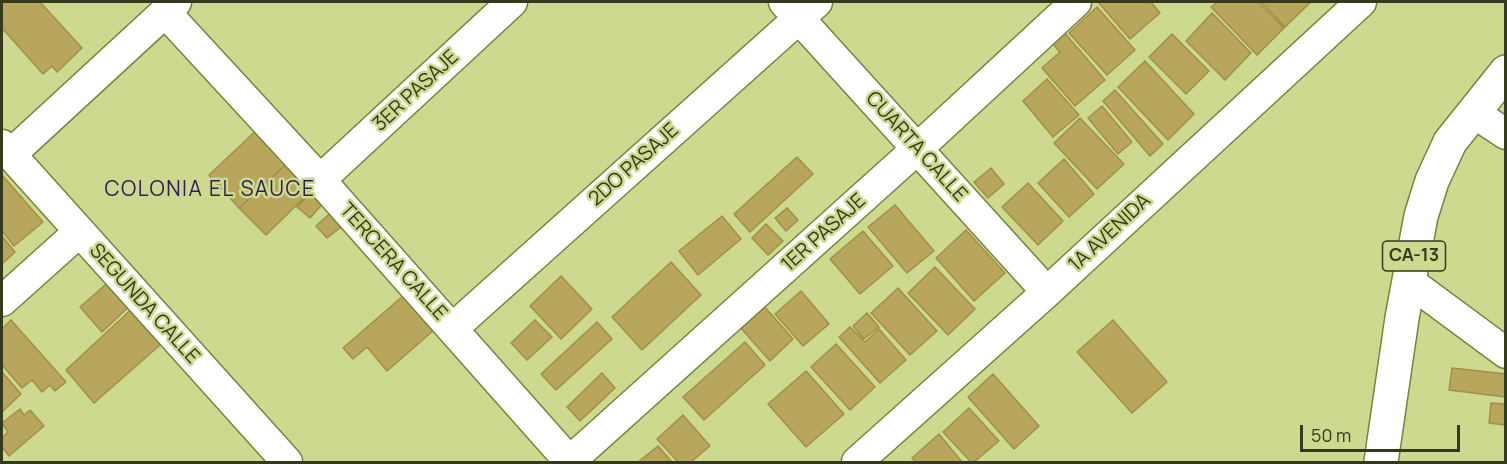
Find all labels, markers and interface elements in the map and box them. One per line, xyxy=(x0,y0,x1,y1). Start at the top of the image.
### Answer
street label: 3ER PASAJE xyxy=(368,45,464,137)
street label: CUARTA CALLE xyxy=(860,87,972,207)
street label: 2DO PASAJE xyxy=(584,119,684,211)
district label: COLONIA EL SAUCE xyxy=(105,177,315,203)
street label: 1ER PASAJE xyxy=(777,189,871,277)
street label: 1A AVENIDA xyxy=(1064,189,1156,277)
street label: TERCERA CALLE xyxy=(334,199,452,325)
street label: SEGUNDA CALLE xyxy=(84,239,204,369)
road number: CA-13 xyxy=(1382,241,1446,271)
scale bar xyxy=(1303,413,1464,451)
text: 50 m xyxy=(1311,423,1351,447)

